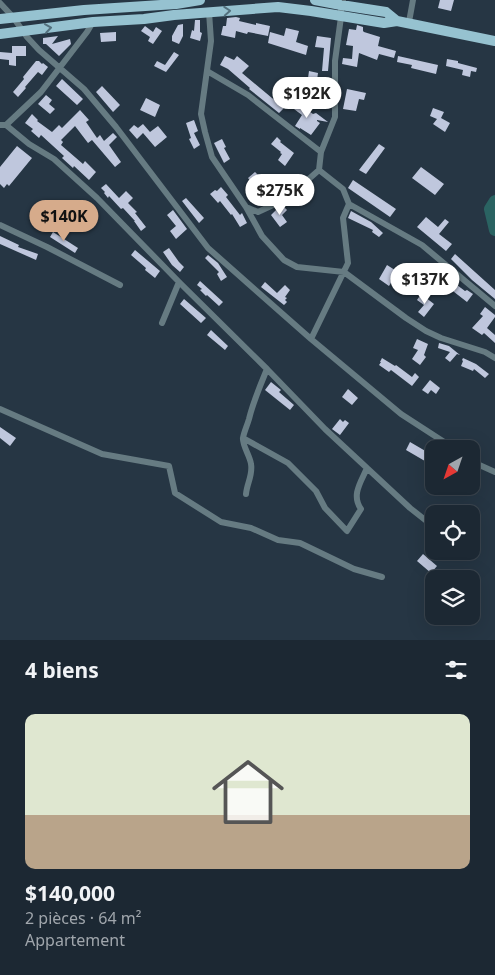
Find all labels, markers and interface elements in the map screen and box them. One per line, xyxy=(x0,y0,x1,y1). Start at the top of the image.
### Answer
one-way arrow xyxy=(224,6,232,17)
one-way arrow xyxy=(45,23,53,34)
pin: $192K xyxy=(272,76,342,119)
text: $192K xyxy=(283,82,331,104)
pin: $275K xyxy=(245,174,315,216)
text: $275K xyxy=(256,179,304,201)
pin: $140K xyxy=(29,200,99,242)
text: $140K xyxy=(40,205,88,227)
pin: $137K xyxy=(390,262,460,305)
text: $137K xyxy=(401,268,449,290)
north arrow xyxy=(425,440,480,495)
map controls xyxy=(425,440,480,625)
button: locate xyxy=(425,505,480,560)
button: layers xyxy=(425,570,480,625)
text: 4 biens xyxy=(25,656,99,684)
icon: filters xyxy=(442,656,470,684)
icon: home xyxy=(203,747,293,837)
text: $140,000 xyxy=(25,879,115,907)
text: 2 pièces · 64 m² xyxy=(25,907,141,929)
text: Appartement xyxy=(25,929,125,951)

